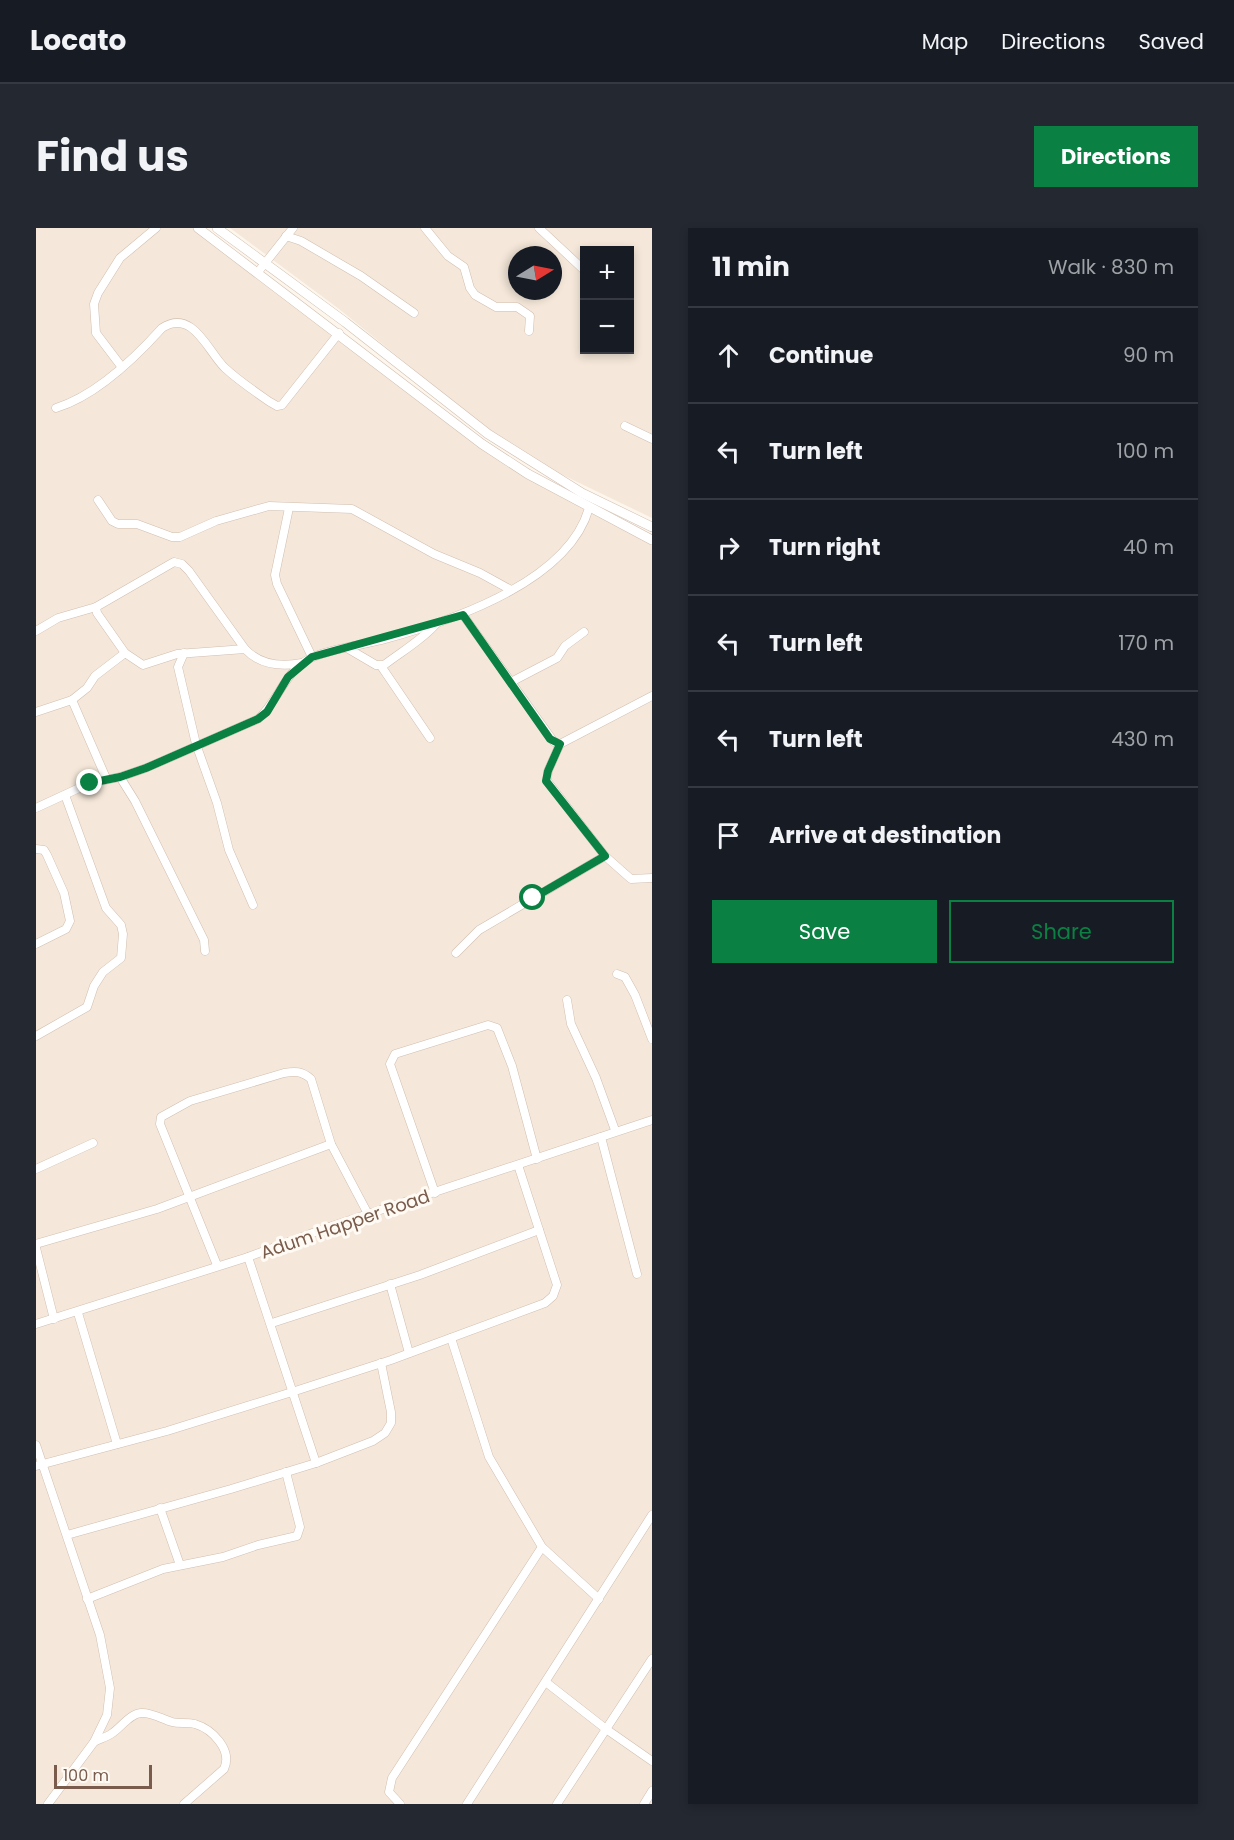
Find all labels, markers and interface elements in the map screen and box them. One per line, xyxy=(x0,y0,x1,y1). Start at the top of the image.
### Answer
text: Locato xyxy=(30,21,126,60)
text: Map xyxy=(922,27,968,56)
text: Directions xyxy=(1001,27,1105,56)
text: Saved xyxy=(1138,27,1204,56)
button: Directions xyxy=(1034,126,1198,187)
text: Find us xyxy=(36,127,189,186)
north arrow xyxy=(508,246,562,300)
map controls xyxy=(580,246,634,354)
button: + xyxy=(580,246,634,300)
text: 11 min xyxy=(712,249,790,285)
text: Walk · 830 m xyxy=(1048,253,1174,281)
button: − xyxy=(580,300,634,354)
icon: ahead xyxy=(712,339,745,372)
text: Continue xyxy=(769,340,873,371)
text: 90 m xyxy=(1123,341,1174,369)
icon: left xyxy=(712,435,745,468)
text: Turn left xyxy=(769,436,863,467)
text: 100 m xyxy=(1117,437,1174,465)
icon: right xyxy=(712,531,745,564)
text: Turn right xyxy=(769,532,880,563)
text: 40 m xyxy=(1123,533,1174,561)
icon: left xyxy=(712,627,745,660)
text: Turn left xyxy=(769,628,863,659)
text: 170 m xyxy=(1118,629,1174,657)
icon: left xyxy=(712,723,745,756)
text: Turn left xyxy=(769,724,863,755)
text: 430 m xyxy=(1111,725,1174,753)
route end xyxy=(76,769,102,795)
icon: arrive xyxy=(712,819,745,852)
text: Arrive at destination xyxy=(769,820,1001,851)
route start xyxy=(519,884,545,910)
button: Save xyxy=(712,900,937,963)
button: Share xyxy=(949,900,1174,963)
street label: Adum Happer Road xyxy=(257,1183,433,1265)
scale bar xyxy=(54,1762,152,1790)
text: 100 m xyxy=(63,1764,109,1787)

